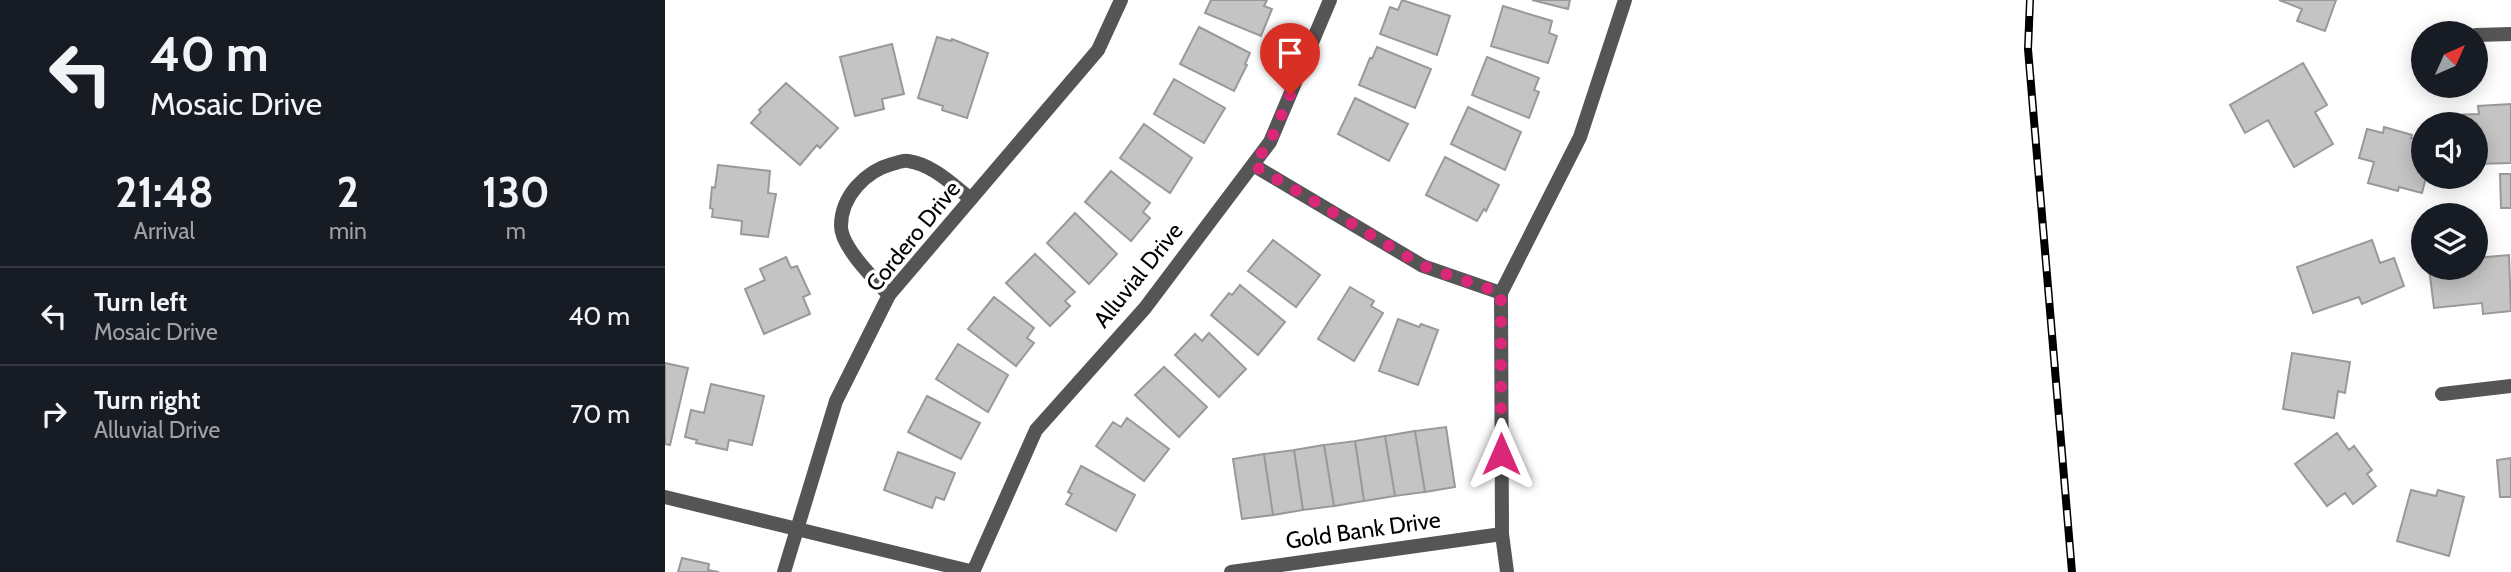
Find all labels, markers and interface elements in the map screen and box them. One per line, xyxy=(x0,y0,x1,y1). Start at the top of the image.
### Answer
north arrow xyxy=(2411,21,2489,98)
map controls xyxy=(2411,21,2488,280)
pin xyxy=(1260,23,1320,95)
text: 40 m xyxy=(150,24,269,83)
icon: left xyxy=(35,28,126,119)
icon: arrive xyxy=(1271,34,1309,72)
text: Mosaic Drive xyxy=(150,84,322,123)
button: sound xyxy=(2411,112,2488,189)
text: 21:48 xyxy=(115,166,214,218)
text: 2 xyxy=(337,166,359,218)
text: 130 xyxy=(482,166,550,218)
street label: Cordero Drive xyxy=(860,175,966,297)
button: layers xyxy=(2411,203,2488,280)
text: Arrival xyxy=(134,217,195,245)
text: min xyxy=(329,217,367,245)
text: m xyxy=(506,217,526,245)
street label: Alluvial Drive xyxy=(1087,217,1189,333)
text: Turn left xyxy=(94,286,187,318)
icon: left xyxy=(35,297,73,335)
text: 40 m xyxy=(568,300,630,332)
text: Mosaic Drive xyxy=(94,318,218,346)
text: Turn right xyxy=(94,384,200,416)
icon: right xyxy=(35,395,73,433)
text: 70 m xyxy=(570,398,630,430)
text: Alluvial Drive xyxy=(94,416,220,444)
position arrow xyxy=(1464,417,1538,491)
street label: Gold Bank Drive xyxy=(1284,505,1442,555)

